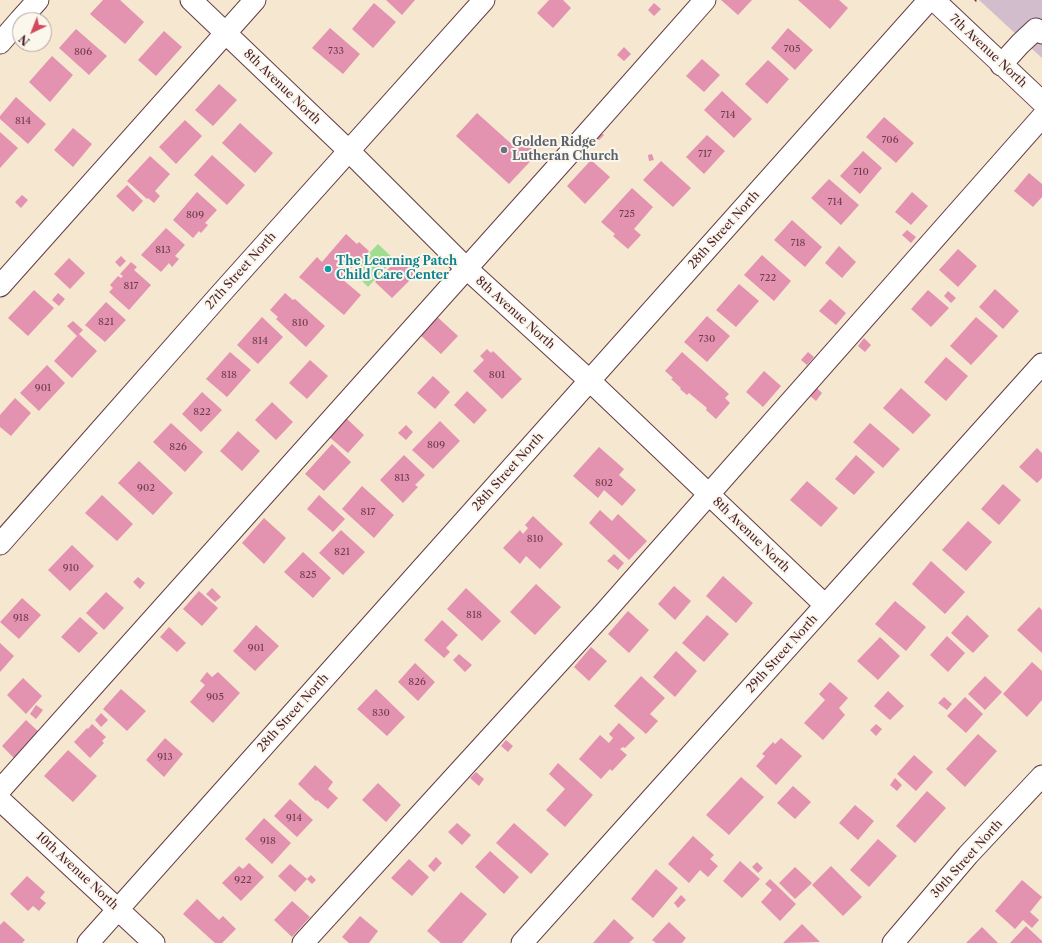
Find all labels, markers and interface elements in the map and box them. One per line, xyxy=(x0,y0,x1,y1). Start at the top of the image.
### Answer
street label: 7th Avenue North xyxy=(946,11,1030,91)
north arrow xyxy=(12,12,52,52)
text: N xyxy=(16,32,33,48)
house number: 705 xyxy=(784,43,800,55)
house number: 733 xyxy=(328,45,344,57)
house number: 806 xyxy=(74,46,92,58)
street label: 8th Avenue North xyxy=(240,47,324,127)
house number: 714 xyxy=(721,109,735,121)
house number: 814 xyxy=(15,115,31,127)
house number: 706 xyxy=(881,134,899,146)
place label: Golden Ridge Lutheran Church xyxy=(512,136,619,164)
marker: Golden Ridge Lutheran Church xyxy=(499,145,509,155)
house number: 717 xyxy=(698,148,712,160)
house number: 710 xyxy=(853,166,869,178)
street label: 28th Street North xyxy=(685,188,763,272)
house number: 714 xyxy=(828,196,842,208)
house number: 725 xyxy=(619,208,635,220)
house number: 809 xyxy=(186,209,204,221)
street label: 27th Street North xyxy=(203,229,279,313)
house number: 718 xyxy=(790,237,806,249)
house number: 813 xyxy=(155,244,171,256)
place label: The Learning Patch Child Care Center xyxy=(336,255,457,283)
marker: The Learning Patch Child Care Center xyxy=(323,264,333,274)
house number: 722 xyxy=(760,272,776,284)
street label: 8th Avenue North xyxy=(472,274,558,352)
house number: 817 xyxy=(123,280,139,292)
house number: 821 xyxy=(98,316,114,328)
house number: 810 xyxy=(292,317,308,329)
house number: 730 xyxy=(699,333,715,345)
house number: 814 xyxy=(252,335,268,347)
house number: 818 xyxy=(221,369,237,381)
house number: 801 xyxy=(489,369,505,381)
house number: 901 xyxy=(35,382,51,394)
house number: 822 xyxy=(193,406,211,418)
street label: 28th Street North xyxy=(469,430,547,514)
house number: 809 xyxy=(427,439,445,451)
house number: 826 xyxy=(169,441,187,453)
house number: 813 xyxy=(394,472,410,484)
house number: 802 xyxy=(595,477,613,489)
house number: 902 xyxy=(137,482,155,494)
street label: 8th Avenue North xyxy=(709,495,793,575)
house number: 817 xyxy=(360,506,376,518)
house number: 810 xyxy=(527,533,543,545)
house number: 821 xyxy=(334,546,350,558)
house number: 910 xyxy=(63,562,79,574)
house number: 825 xyxy=(299,569,317,581)
house number: 818 xyxy=(466,609,482,621)
house number: 918 xyxy=(13,612,29,624)
street label: 29th Street North xyxy=(743,612,821,696)
house number: 901 xyxy=(248,642,264,654)
street label: 28th Street North xyxy=(254,671,332,755)
house number: 826 xyxy=(408,676,426,688)
house number: 905 xyxy=(206,691,224,703)
house number: 830 xyxy=(372,707,390,719)
house number: 913 xyxy=(157,751,173,763)
house number: 914 xyxy=(286,812,302,824)
street label: 30th Street North xyxy=(928,817,1006,901)
street label: 10th Avenue North xyxy=(33,829,121,913)
house number: 918 xyxy=(260,835,276,847)
house number: 922 xyxy=(234,874,252,886)

